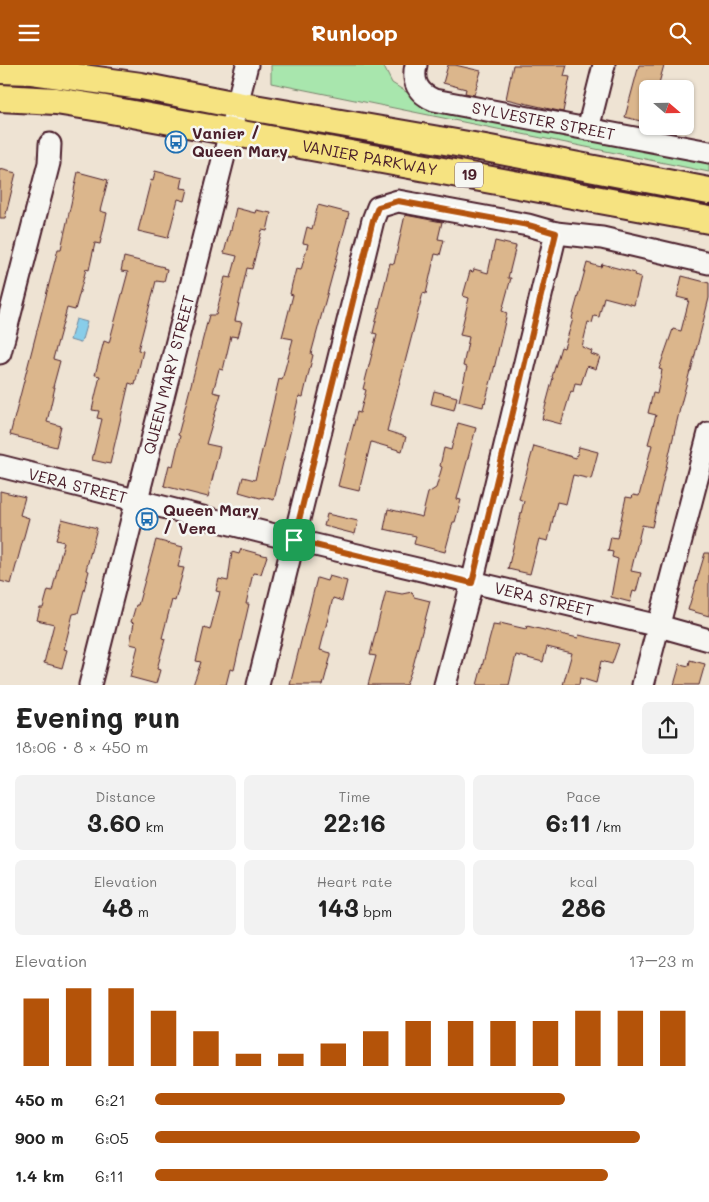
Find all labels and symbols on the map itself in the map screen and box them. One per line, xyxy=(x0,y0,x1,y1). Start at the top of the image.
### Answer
north arrow xyxy=(639,80,694,135)
street label: SYLVESTER STREET xyxy=(470,96,617,144)
place label: Vanier / Queen Mary xyxy=(192,122,288,161)
bus stop icon: Vanier / Queen Mary xyxy=(164,130,188,154)
street label: VANIER PARKWAY xyxy=(300,134,439,180)
road number: 19 xyxy=(455,163,483,187)
street label: QUEEN MARY STREET xyxy=(138,293,198,457)
street label: VERA STREET xyxy=(26,462,130,508)
place label: Queen Mary / Vera xyxy=(163,499,259,538)
bus stop icon: Queen Mary / Vera xyxy=(135,507,159,531)
pin xyxy=(273,519,315,561)
street label: VERA STREET xyxy=(492,577,596,620)

